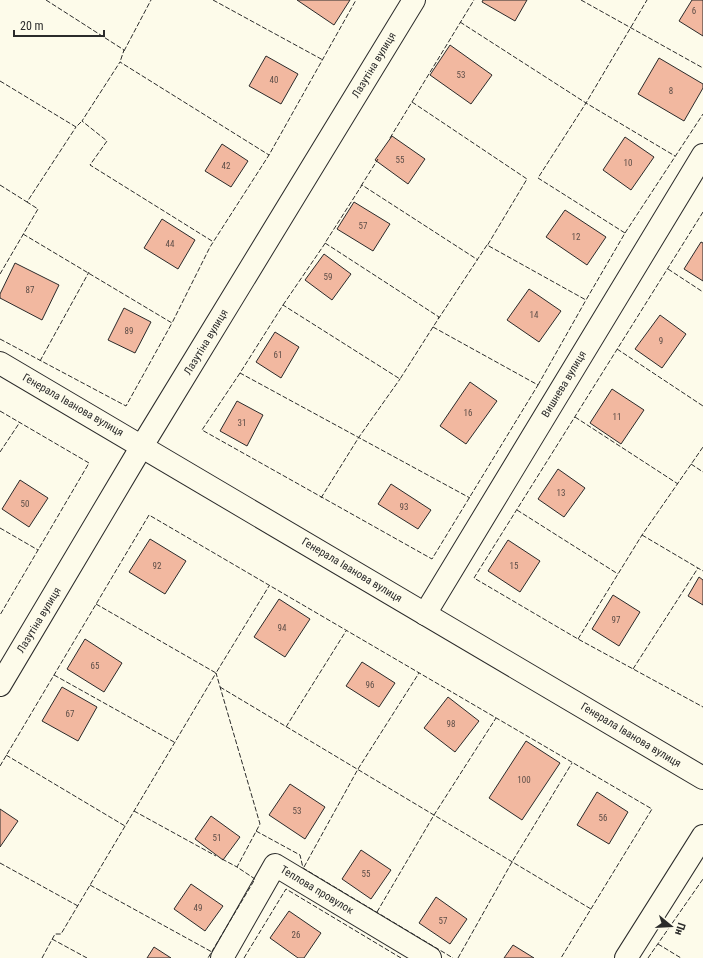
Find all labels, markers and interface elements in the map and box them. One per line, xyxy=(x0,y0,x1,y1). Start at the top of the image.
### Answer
house number: 6 xyxy=(692,6,696,16)
scale bar xyxy=(14,12,104,38)
text: 20 m xyxy=(20,19,44,33)
street label: Лазутіна вулиця xyxy=(349,30,399,100)
house number: 53 xyxy=(457,70,465,80)
house number: 40 xyxy=(270,75,278,85)
house number: 8 xyxy=(669,86,673,96)
house number: 55 xyxy=(396,155,405,165)
house number: 10 xyxy=(624,158,632,168)
house number: 42 xyxy=(222,161,231,171)
house number: 57 xyxy=(359,221,368,231)
house number: 12 xyxy=(572,232,581,242)
house number: 44 xyxy=(166,239,175,249)
house number: 59 xyxy=(324,272,332,282)
house number: 87 xyxy=(26,285,35,295)
street label: Лазутіна вулиця xyxy=(181,307,231,377)
house number: 14 xyxy=(530,310,539,320)
house number: 89 xyxy=(125,326,133,336)
house number: 9 xyxy=(659,336,663,346)
street label: Вишнева вулиця xyxy=(539,348,589,420)
house number: 61 xyxy=(274,350,282,360)
street label: Генерала Іванова вулиця xyxy=(20,371,126,439)
house number: 16 xyxy=(464,408,472,418)
house number: 11 xyxy=(613,412,621,422)
house number: 31 xyxy=(238,418,246,428)
house number: 13 xyxy=(557,488,565,498)
house number: 50 xyxy=(21,499,29,509)
house number: 93 xyxy=(400,502,408,512)
street label: Генерала Іванова вулиця xyxy=(300,535,404,605)
house number: 92 xyxy=(153,561,162,571)
house number: 15 xyxy=(510,561,519,571)
street label: Лазутіна вулиця xyxy=(14,585,64,655)
house number: 97 xyxy=(612,615,621,625)
house number: 94 xyxy=(278,623,287,633)
house number: 65 xyxy=(91,661,100,671)
house number: 96 xyxy=(366,680,374,690)
street label: Генерала Іванова вулиця xyxy=(579,700,683,770)
house number: 67 xyxy=(66,709,75,719)
house number: 98 xyxy=(447,719,455,729)
house number: 100 xyxy=(517,775,531,785)
house number: 53 xyxy=(293,806,301,816)
house number: 56 xyxy=(599,813,607,823)
house number: 51 xyxy=(213,833,221,843)
street label: Теплова провулок xyxy=(278,863,357,917)
house number: 55 xyxy=(362,869,371,879)
house number: 49 xyxy=(194,903,202,913)
north arrow xyxy=(651,906,691,946)
house number: 57 xyxy=(439,916,448,926)
text: Пн xyxy=(672,921,688,937)
house number: 26 xyxy=(292,930,300,940)

